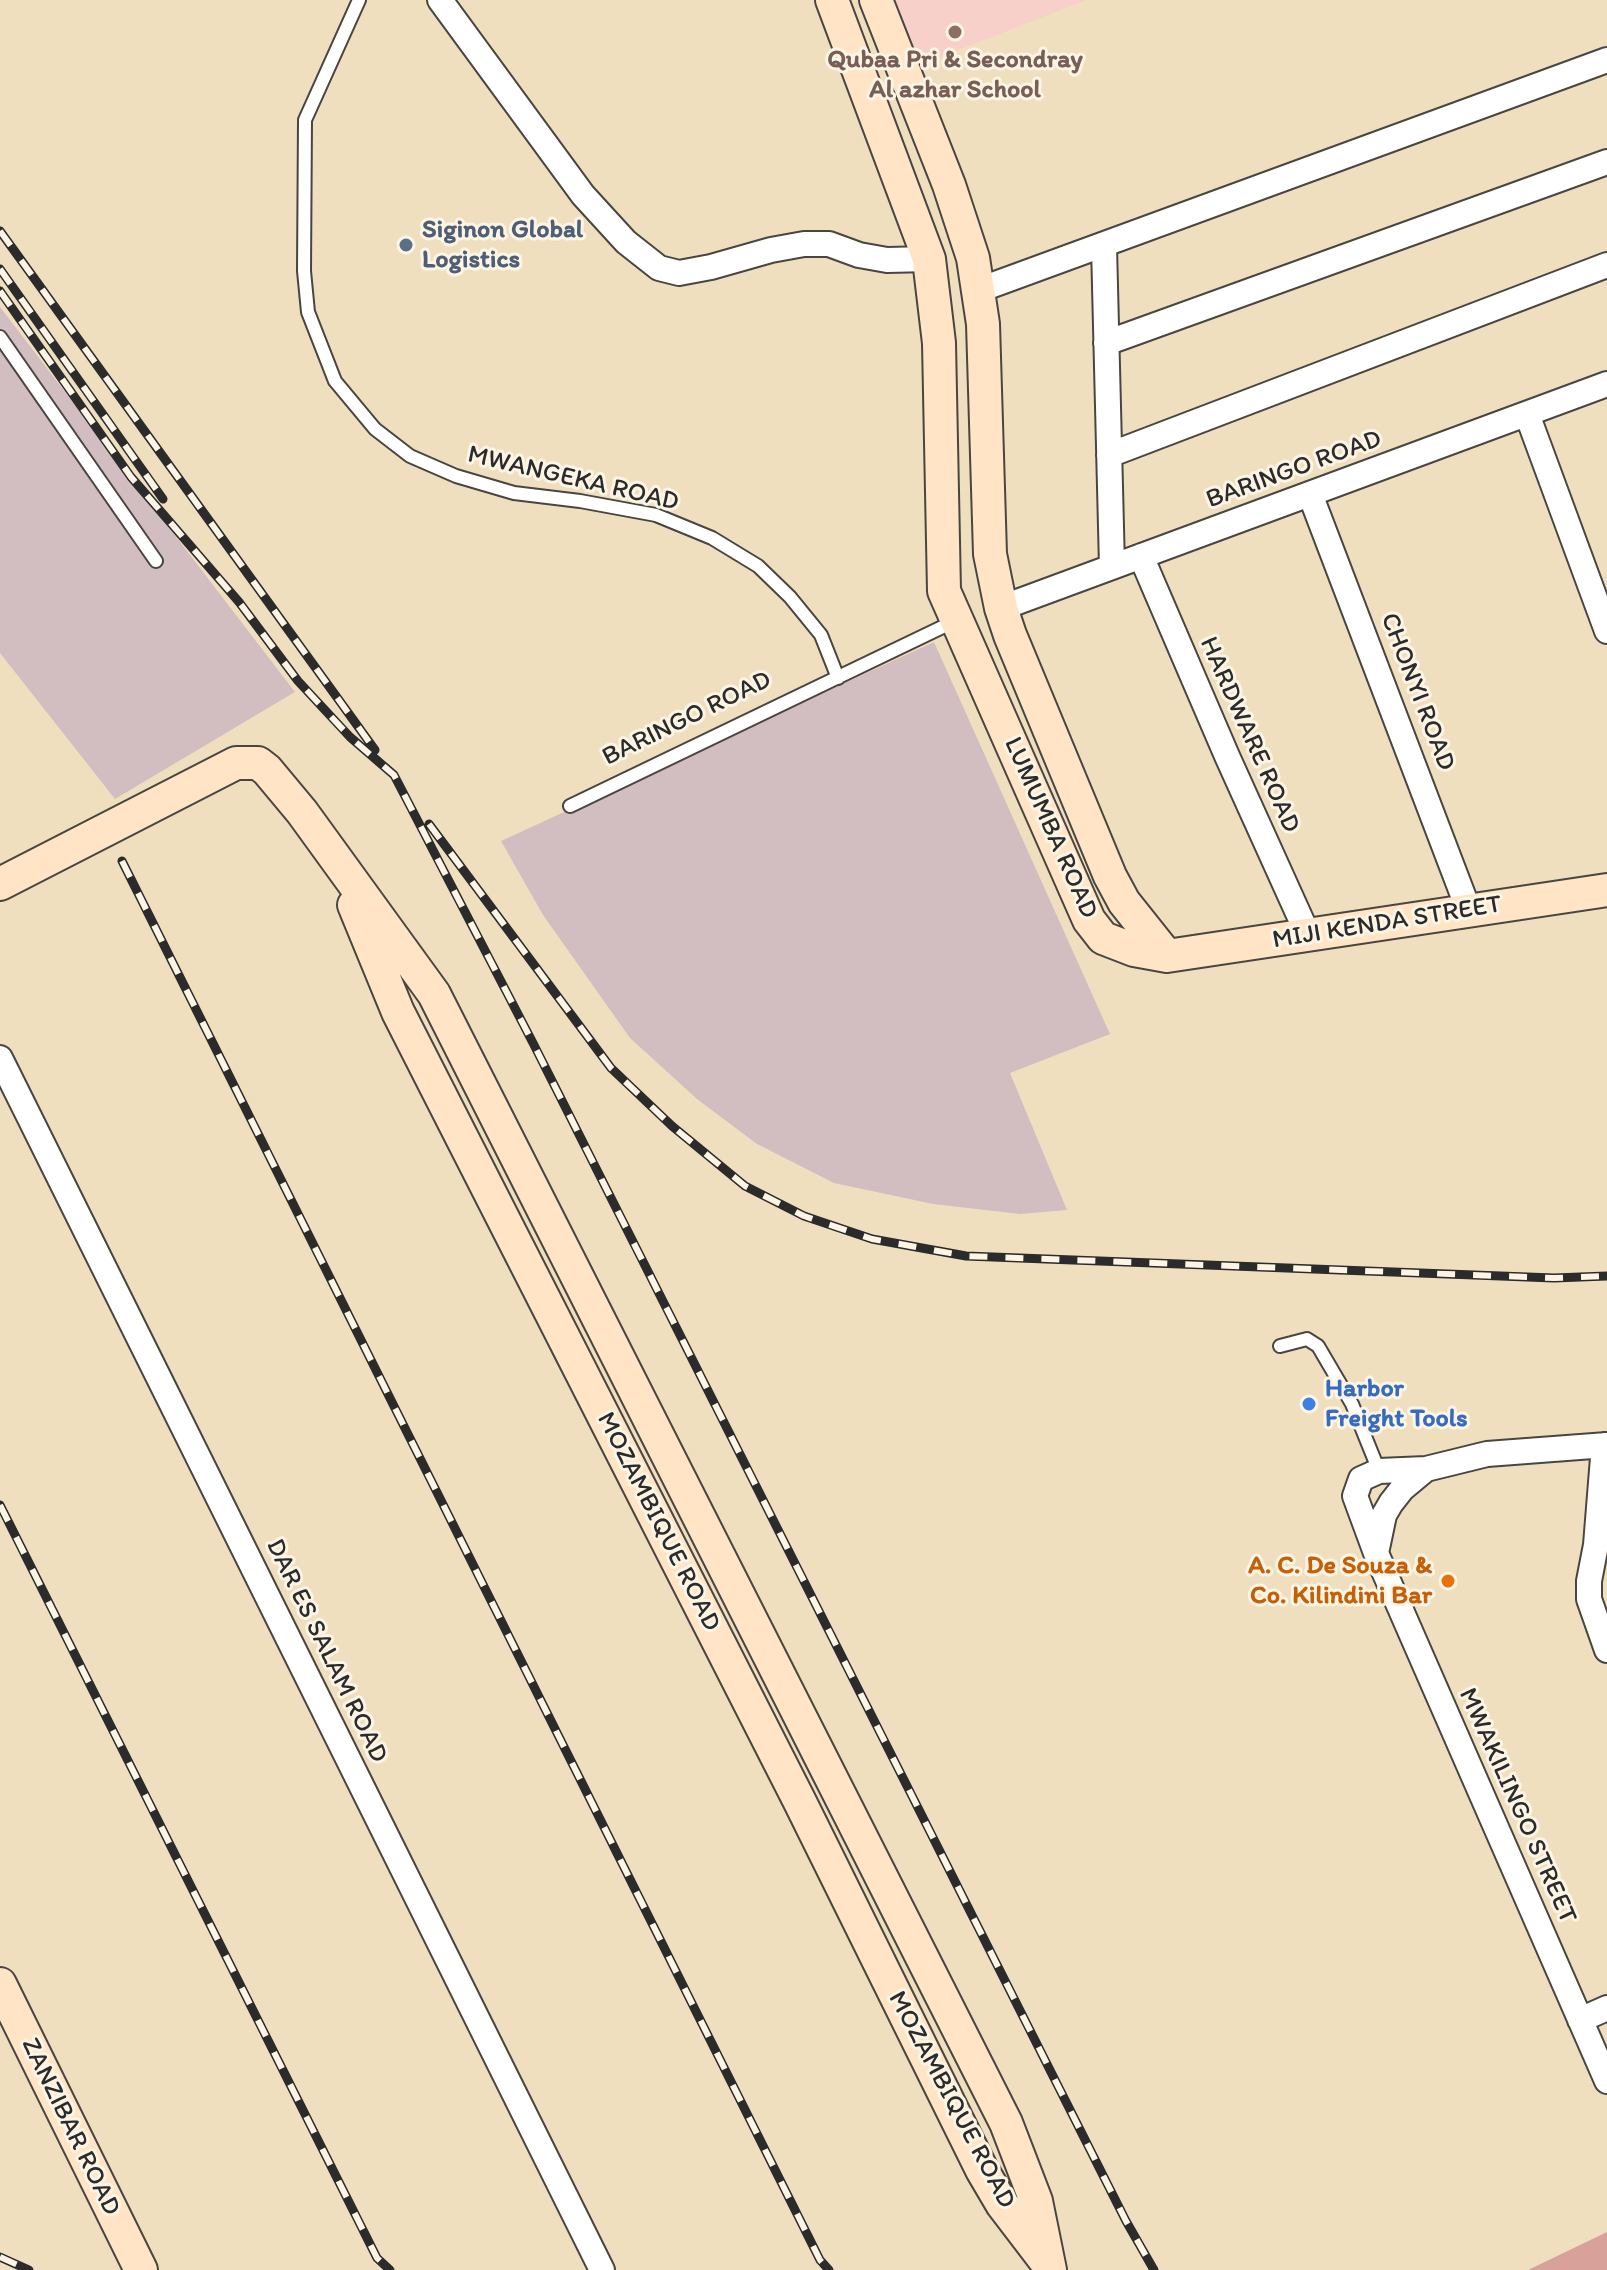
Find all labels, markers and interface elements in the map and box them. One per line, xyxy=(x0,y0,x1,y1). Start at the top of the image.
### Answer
marker: Qubaa Pri & Secondray Al azhar School xyxy=(946,23,964,41)
place label: Qubaa Pri & Secondray Al azhar School xyxy=(827,44,1083,106)
place label: Siginon Global Logistics xyxy=(422,214,583,276)
marker: Siginon Global Logistics xyxy=(397,236,415,254)
street label: BARINGO ROAD xyxy=(1202,424,1386,516)
street label: MWANGEKA ROAD xyxy=(464,440,682,518)
street label: CHONYI ROAD xyxy=(1373,609,1461,775)
street label: HARDWARE ROAD xyxy=(1192,632,1306,838)
street label: BARINGO ROAD xyxy=(597,665,777,773)
street label: LUMUMBA ROAD xyxy=(996,733,1104,923)
street label: MIJI KENDA STREET xyxy=(1270,889,1504,957)
place label: Harbor Freight Tools xyxy=(1325,1373,1468,1434)
marker: Harbor Freight Tools xyxy=(1300,1395,1318,1413)
street label: MOZAMBIQUE ROAD xyxy=(589,1407,727,1637)
street label: DAR ES SALAM ROAD xyxy=(258,1534,394,1768)
place label: A. C. De Souza & Co. Kilindini Bar xyxy=(1248,1550,1432,1612)
marker: A. C. De Souza & Co. Kilindini Bar xyxy=(1439,1572,1457,1590)
street label: MWAKILINGO STREET xyxy=(1451,1683,1583,1929)
street label: MOZAMBIQUE ROAD xyxy=(881,1986,1021,2214)
street label: ZANZIBAR ROAD xyxy=(14,2033,126,2221)

